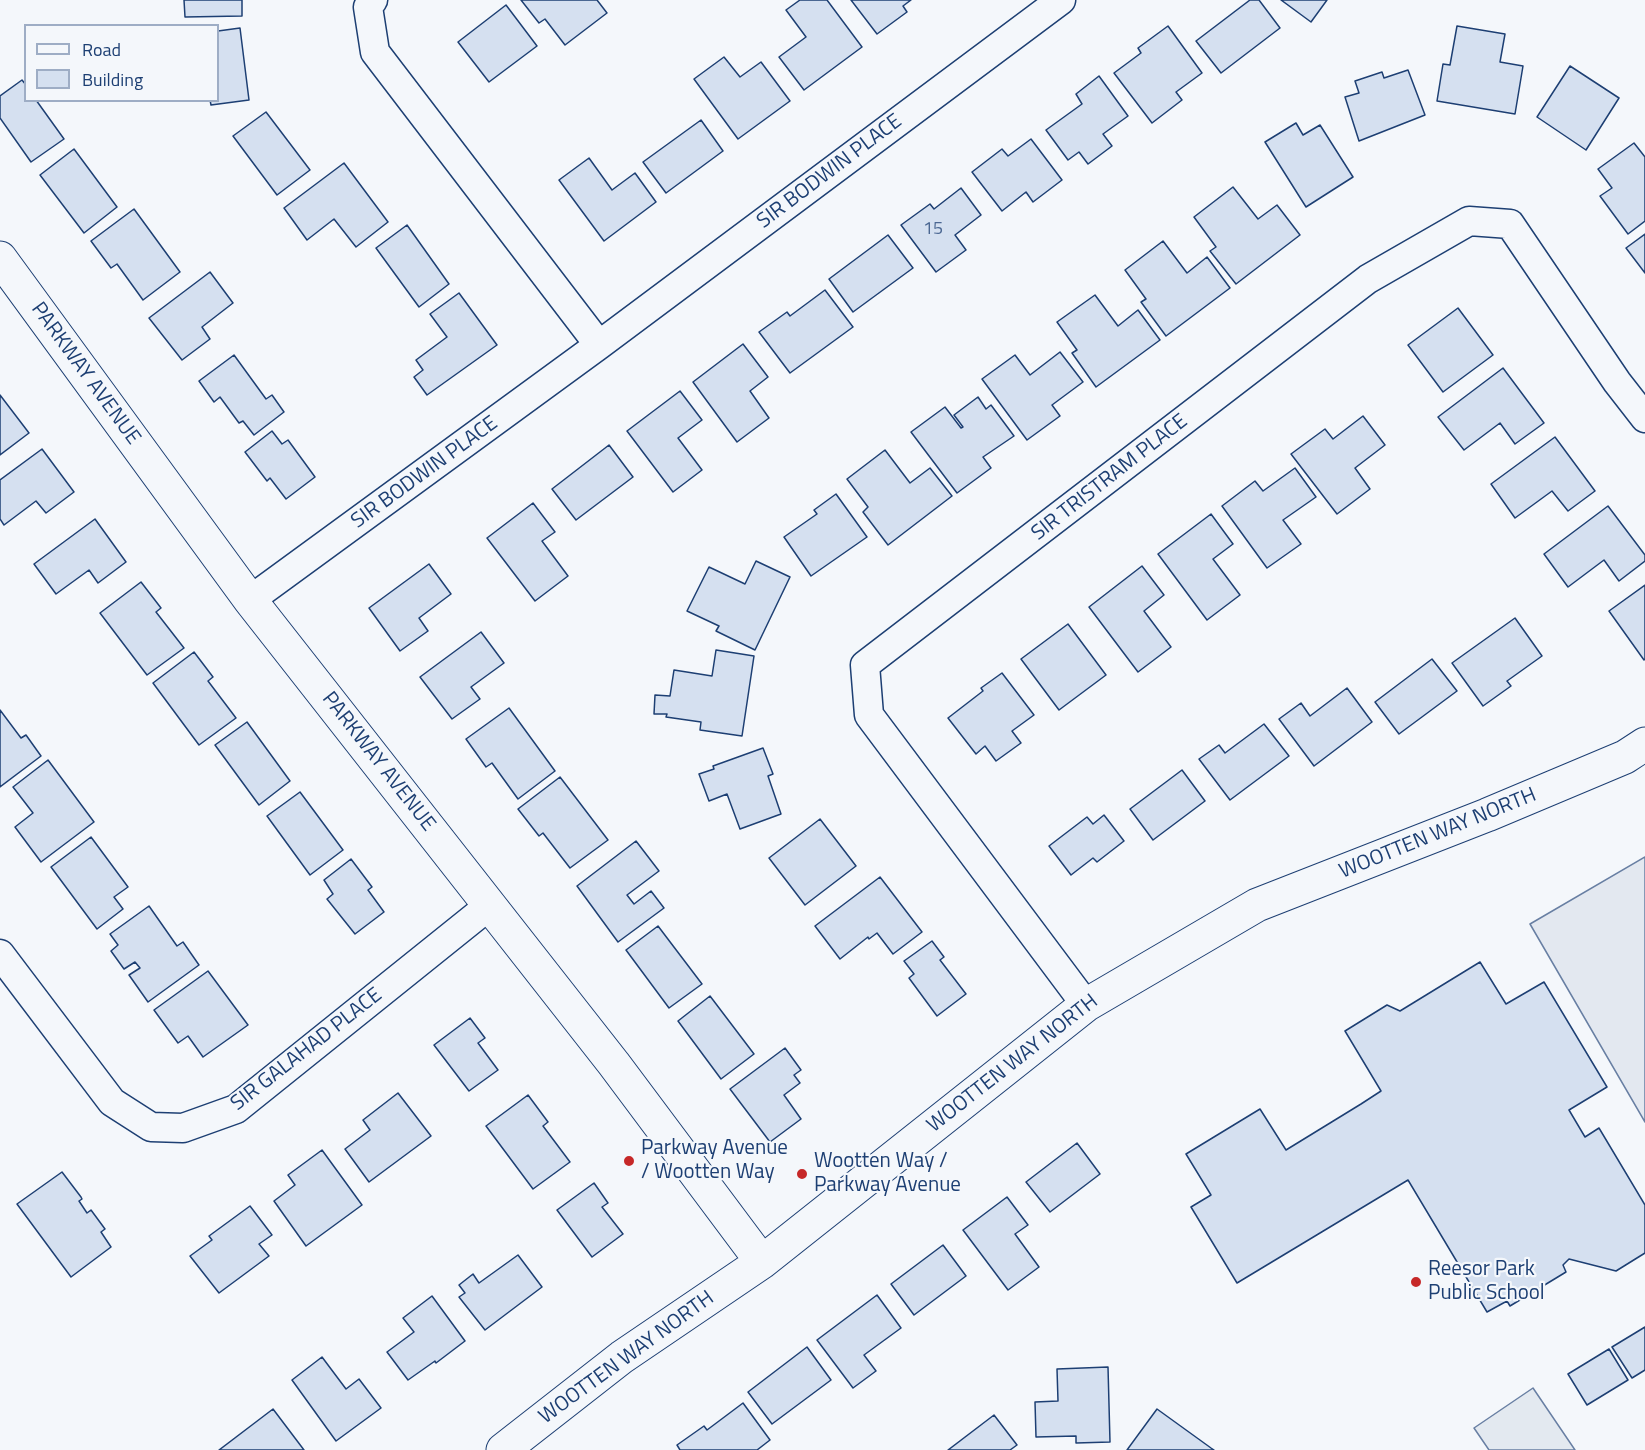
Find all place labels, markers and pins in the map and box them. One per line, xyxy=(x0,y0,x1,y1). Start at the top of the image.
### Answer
place label: Parkway Avenue / Wootten Way xyxy=(641,1136,788,1186)
place label: Wootten Way / Parkway Avenue xyxy=(814,1149,961,1199)
marker: Parkway Avenue / Wootten Way xyxy=(622,1154,636,1168)
marker: Wootten Way / Parkway Avenue xyxy=(795,1167,809,1181)
place label: Reesor Park Public School xyxy=(1428,1257,1545,1307)
marker: Reesor Park Public School xyxy=(1409,1275,1423,1289)

